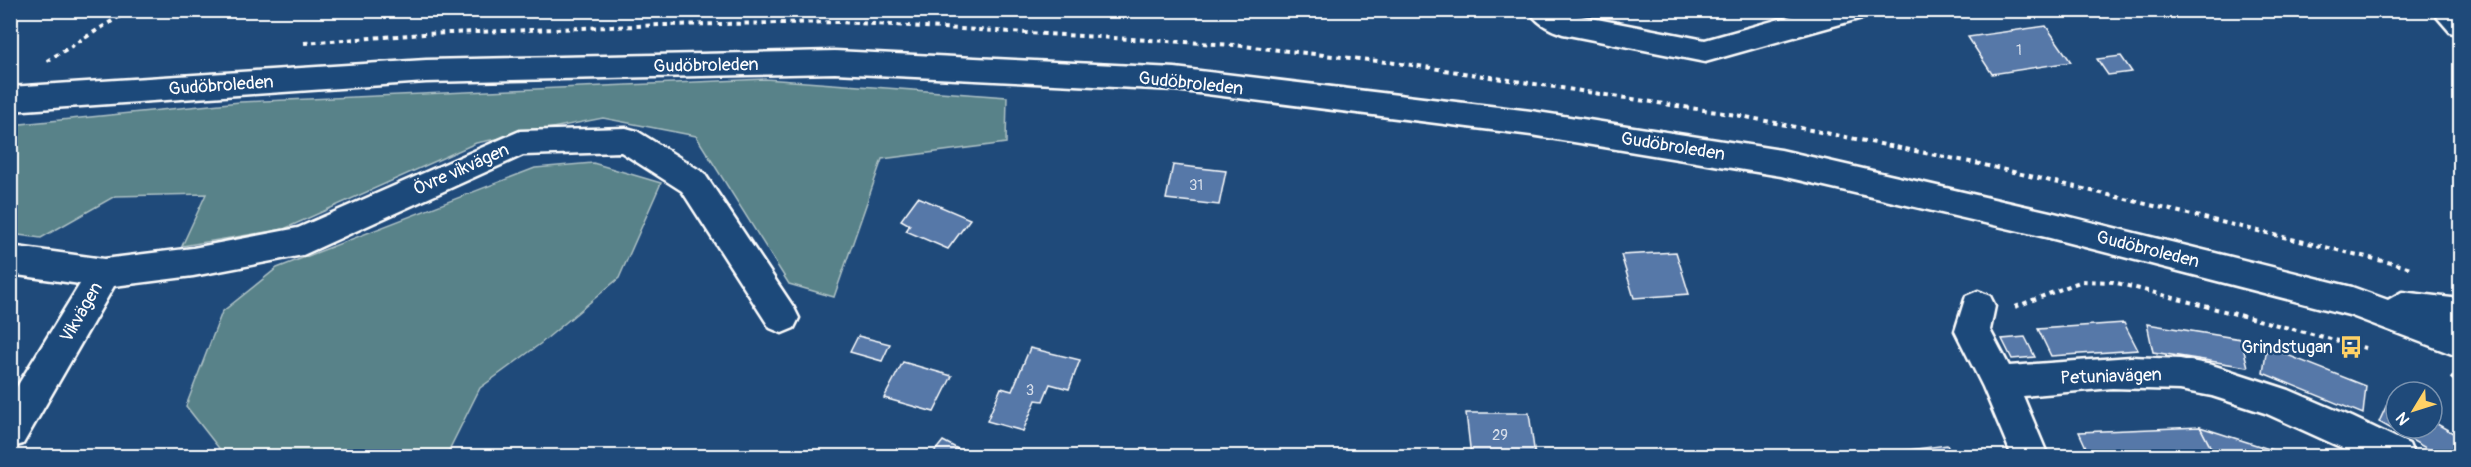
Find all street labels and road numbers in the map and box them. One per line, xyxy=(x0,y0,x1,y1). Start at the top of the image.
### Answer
street label: Gudöbroleden xyxy=(653,53,759,78)
street label: Gudöbroleden xyxy=(1137,67,1244,100)
street label: Gudöbroleden xyxy=(168,70,274,101)
street label: Gudöbroleden xyxy=(1619,127,1727,166)
street label: Övre vikvägen xyxy=(410,138,513,201)
street label: Gudöbroleden xyxy=(2094,226,2202,273)
street label: Vikvägen xyxy=(55,278,108,347)
street label: Petuniavägen xyxy=(2060,363,2162,390)

